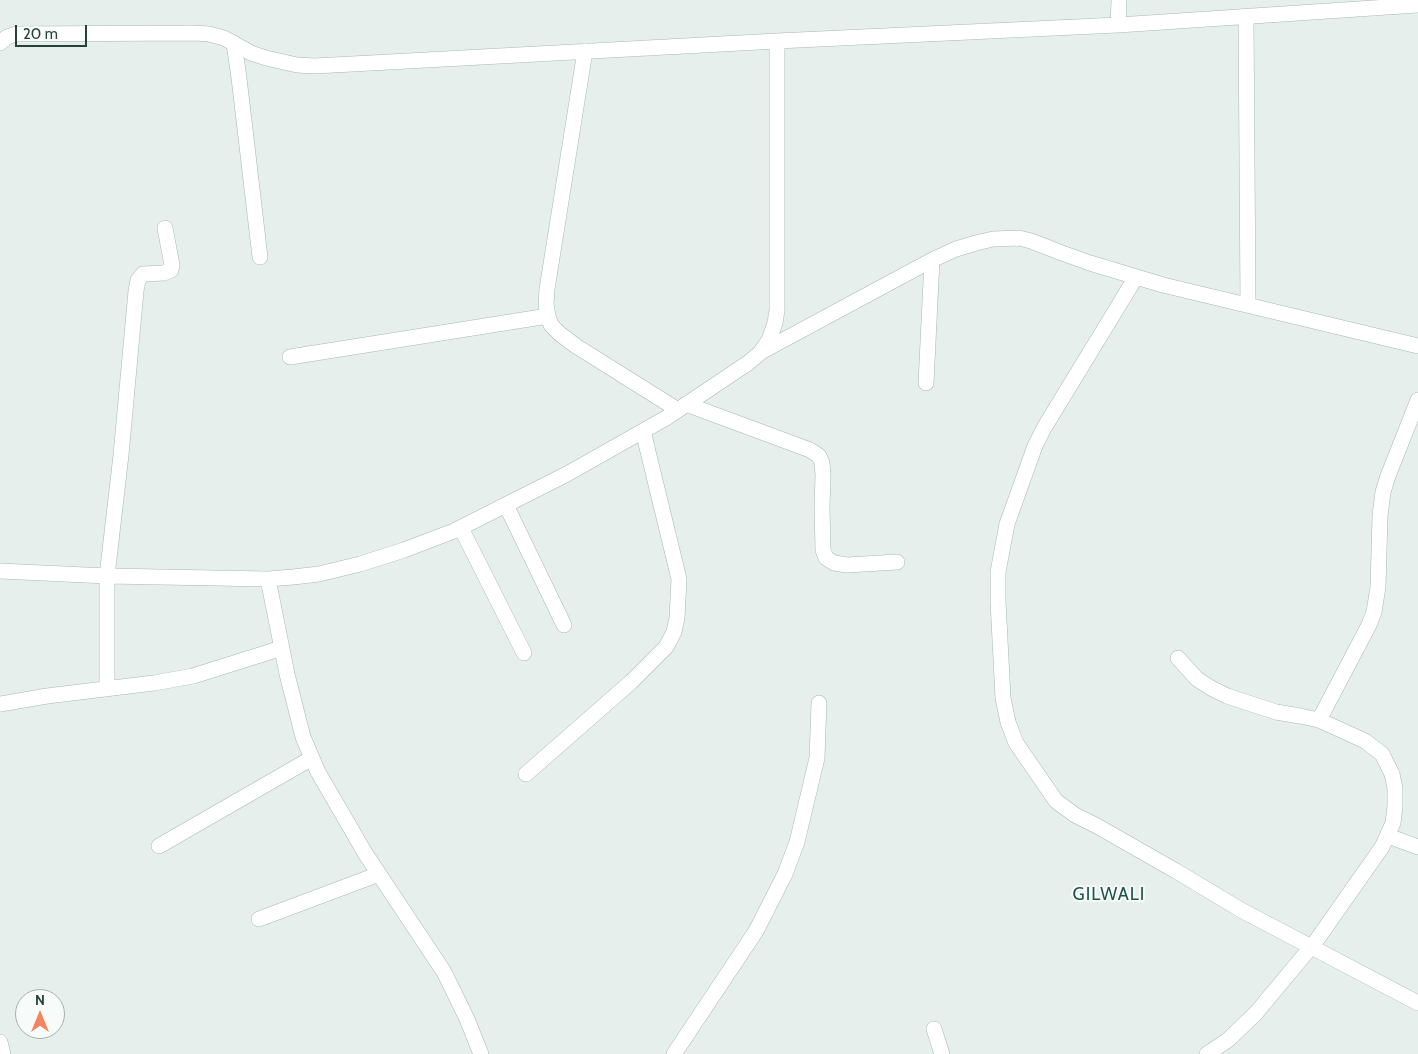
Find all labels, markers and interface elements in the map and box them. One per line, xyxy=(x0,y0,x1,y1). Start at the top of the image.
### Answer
scale bar xyxy=(18,15,90,47)
text: 20 m xyxy=(23,25,58,43)
district label: GILWALI xyxy=(1072,884,1146,906)
north arrow xyxy=(15,989,65,1039)
text: N xyxy=(35,991,45,1009)

